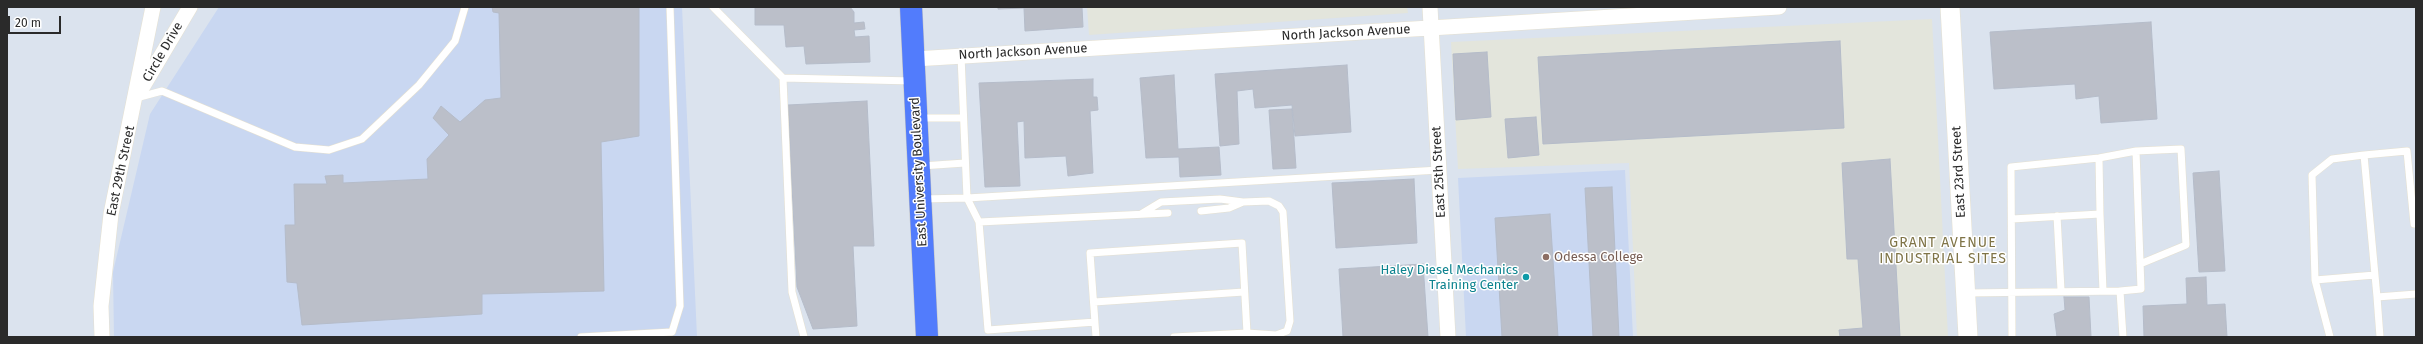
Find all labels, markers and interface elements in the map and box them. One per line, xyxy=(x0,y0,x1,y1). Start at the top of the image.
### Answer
scale bar xyxy=(10,8,63,34)
text: 20 m xyxy=(15,16,41,30)
street label: Circle Drive xyxy=(140,19,186,85)
street label: North Jackson Avenue xyxy=(1281,22,1411,44)
street label: North Jackson Avenue xyxy=(958,41,1088,63)
street label: East University Boulevard xyxy=(907,97,931,247)
street label: East 29th Street xyxy=(104,124,138,218)
street label: East 25th Street xyxy=(1429,126,1449,218)
street label: East 23rd Street xyxy=(1949,126,1969,218)
district label: GRANT AVENUE INDUSTRIAL SITES xyxy=(1879,235,2007,268)
place label: Odessa College xyxy=(1554,249,1643,265)
marker: Odessa College xyxy=(1541,252,1551,262)
place label: Haley Diesel Mechanics Training Center xyxy=(1380,262,1518,293)
marker: Haley Diesel Mechanics Training Center xyxy=(1521,272,1531,282)

